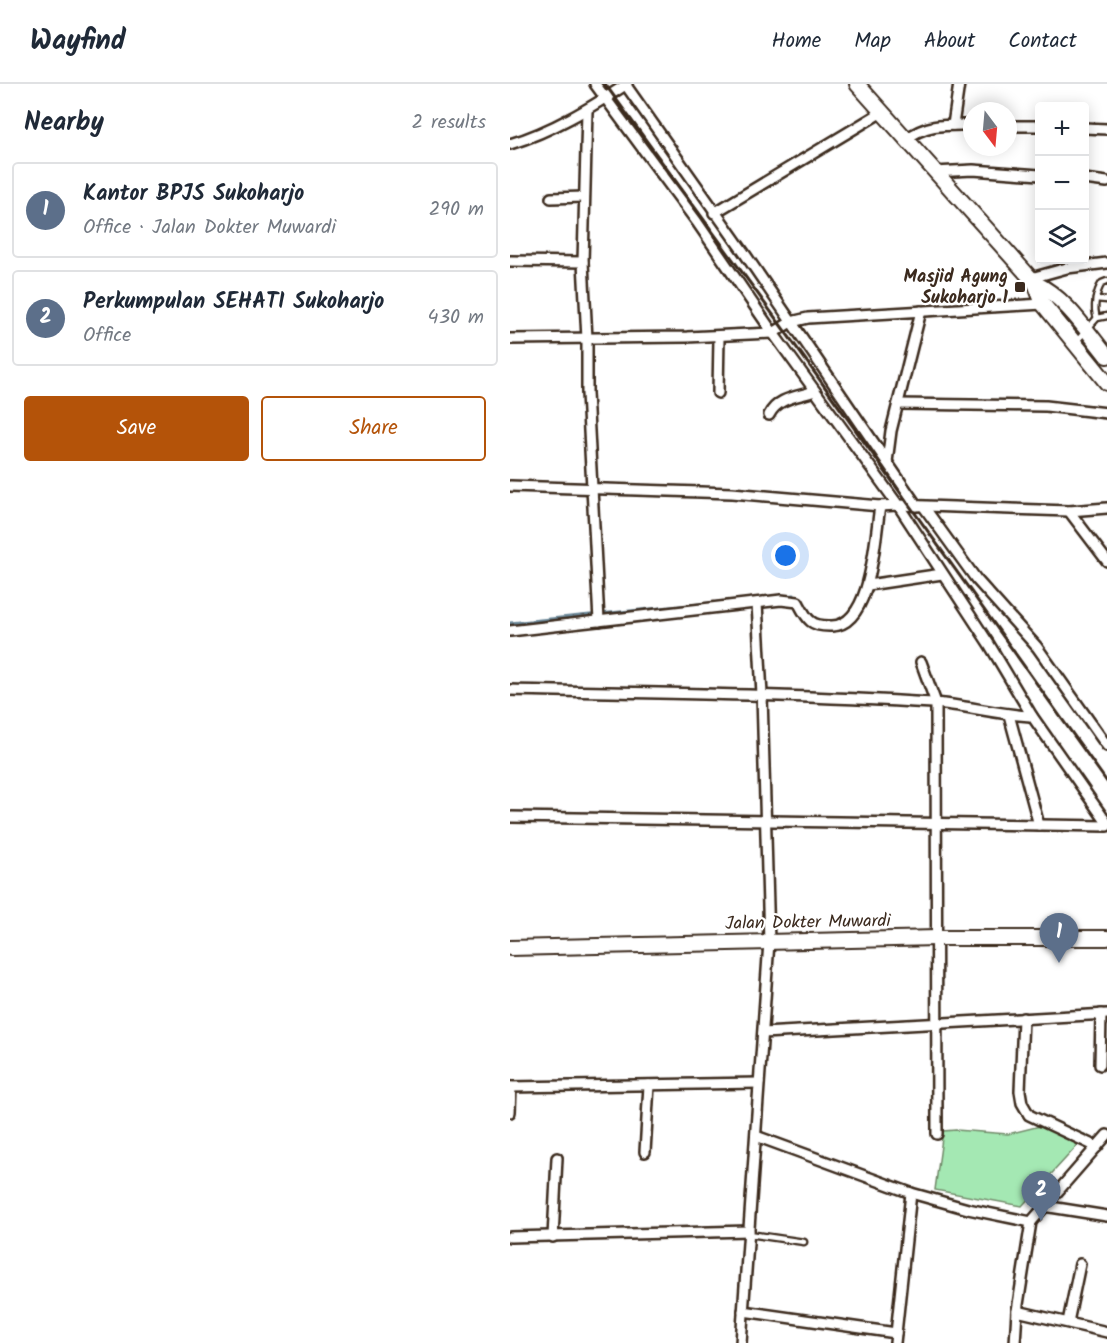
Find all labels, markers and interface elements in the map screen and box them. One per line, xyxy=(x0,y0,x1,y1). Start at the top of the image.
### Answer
text: Wayfind xyxy=(30,19,126,64)
text: Home xyxy=(772,25,821,58)
text: Map xyxy=(854,25,891,58)
text: About xyxy=(924,25,975,58)
text: Contact xyxy=(1008,25,1077,58)
text: Nearby xyxy=(24,102,104,144)
north arrow xyxy=(963,102,1017,156)
map controls xyxy=(1035,102,1089,264)
button: + xyxy=(1035,102,1089,156)
text: 2 results xyxy=(411,107,486,139)
button: − xyxy=(1035,156,1089,210)
text: Kantor BPJS Sukoharjo xyxy=(83,177,304,212)
text: 1 xyxy=(42,194,49,226)
text: 290 m xyxy=(429,194,484,226)
button: layers xyxy=(1035,210,1089,264)
text: Office · Jalan Dokter Muwardi xyxy=(83,212,336,244)
place label: Masjid Agung Sukoharjo 1 xyxy=(903,263,1009,313)
marker: Masjid Agung Sukoharjo 1 xyxy=(1013,280,1027,294)
text: Perkumpulan SEHATI Sukoharjo xyxy=(83,285,384,320)
text: 2 xyxy=(40,302,51,334)
text: 430 m xyxy=(428,302,484,334)
text: Office xyxy=(83,320,131,352)
button: Save xyxy=(24,396,249,461)
button: Share xyxy=(261,396,486,461)
your location xyxy=(771,541,800,570)
street label: Jalan Dokter Muwardi xyxy=(725,907,892,939)
pin: 1 xyxy=(1040,914,1078,963)
pin: 2 xyxy=(1022,1172,1060,1221)

